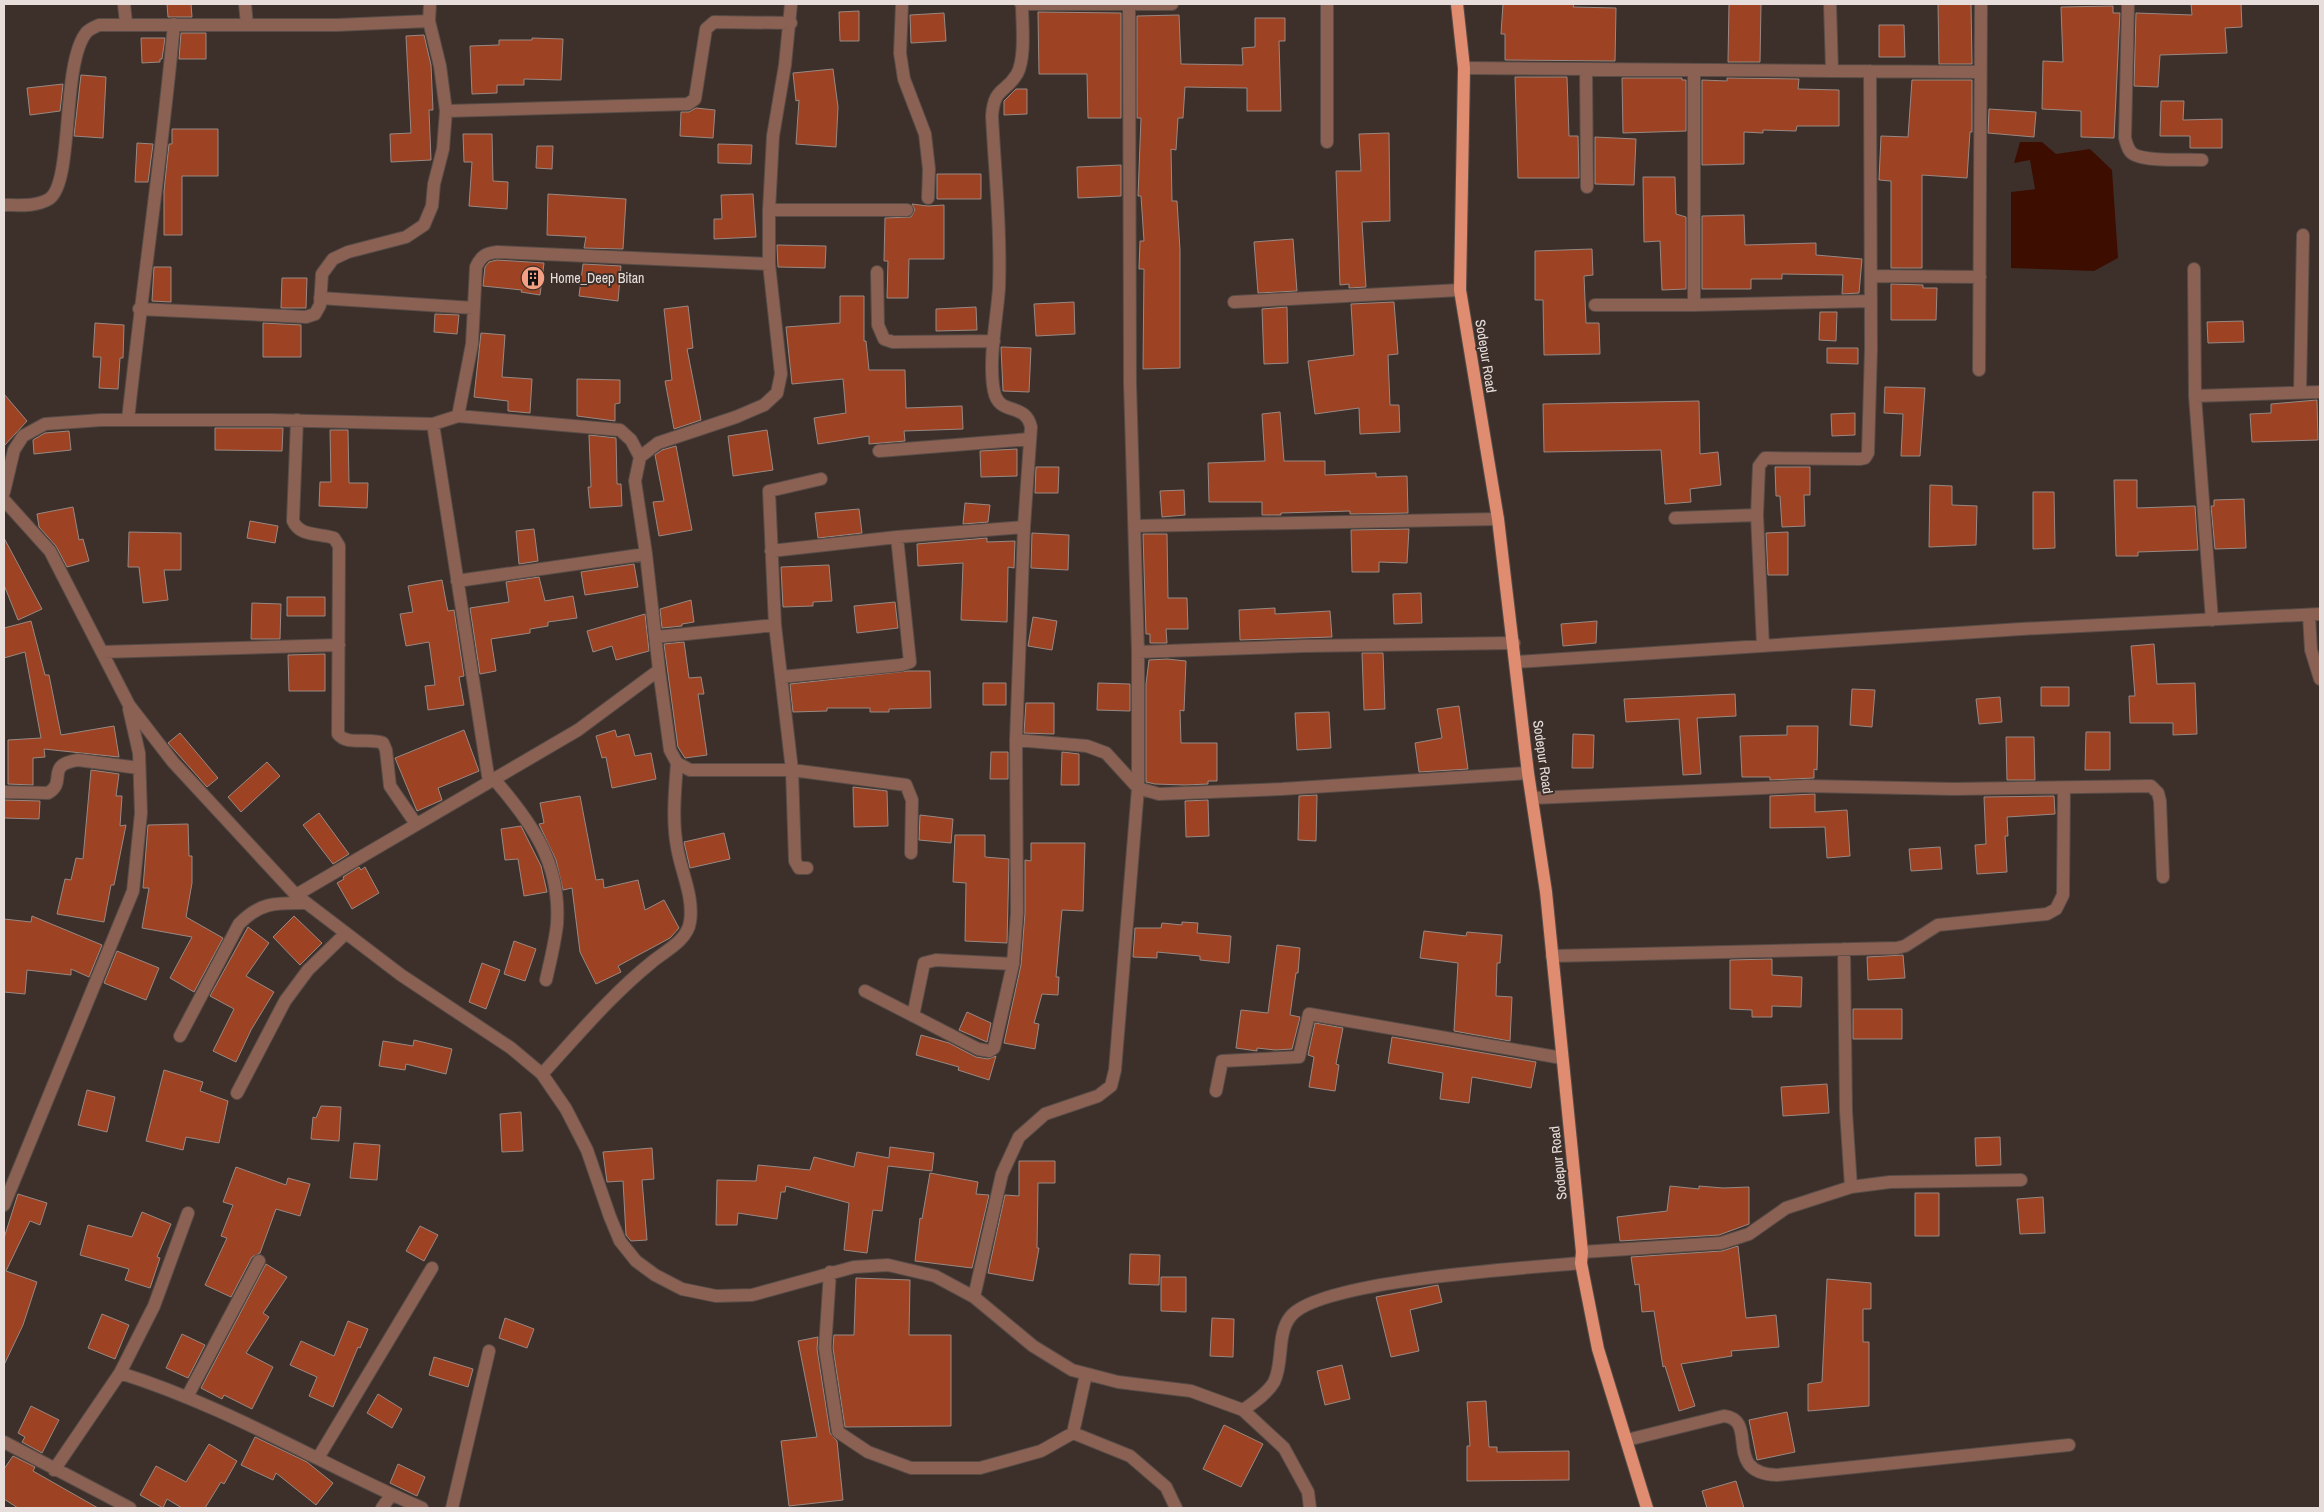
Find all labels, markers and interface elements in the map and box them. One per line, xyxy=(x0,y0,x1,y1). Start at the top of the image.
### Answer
building icon: Home_Deep Bitan xyxy=(520,265,546,291)
place label: Home_Deep Bitan xyxy=(550,269,644,287)
street label: Sodepur Road xyxy=(1471,318,1501,394)
street label: Sodepur Road xyxy=(1529,719,1557,795)
street label: Sodepur Road xyxy=(1545,1125,1571,1201)

